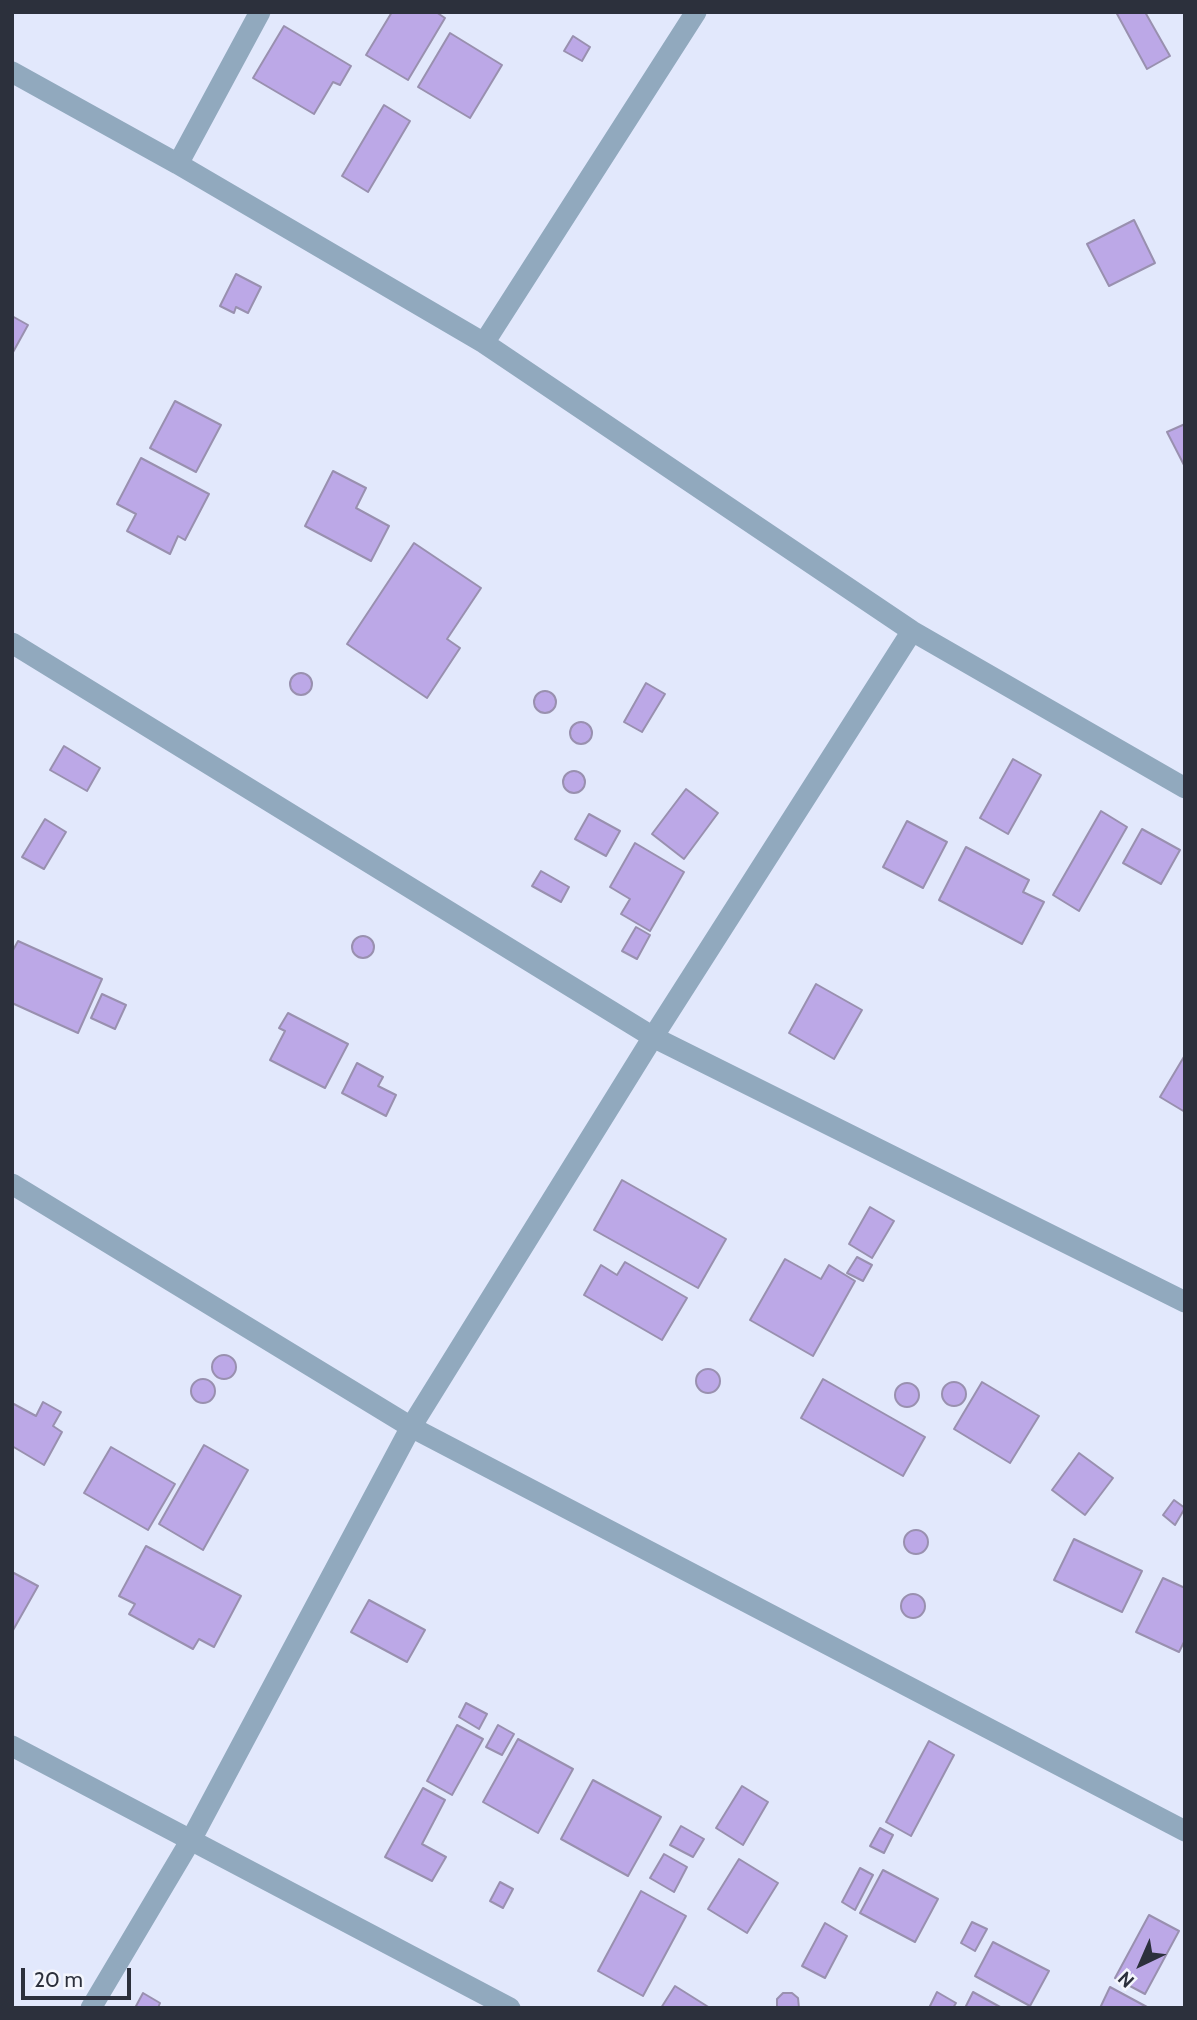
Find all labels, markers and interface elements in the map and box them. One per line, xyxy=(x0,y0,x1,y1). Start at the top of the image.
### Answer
north arrow xyxy=(1106,1929,1176,1999)
scale bar xyxy=(24,1954,135,1998)
text: 20 m xyxy=(34,1967,83,1992)
text: N xyxy=(1113,1967,1139,1992)

